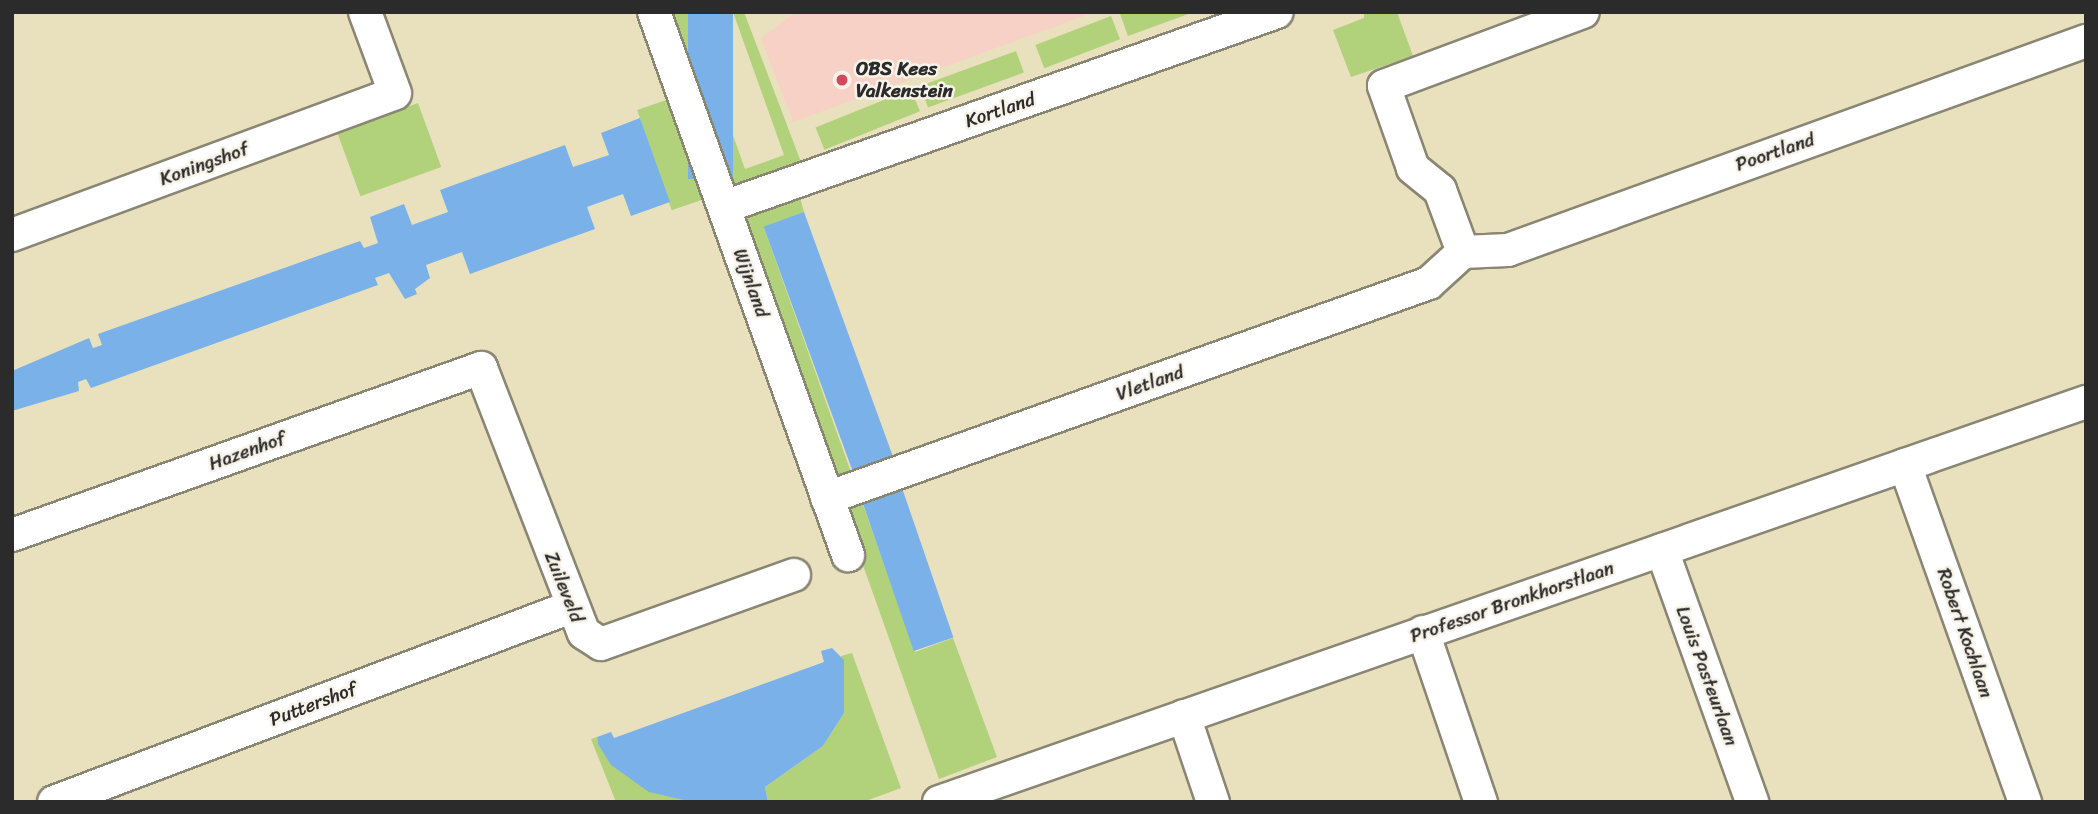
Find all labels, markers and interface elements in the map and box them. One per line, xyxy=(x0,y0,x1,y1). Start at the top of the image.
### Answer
place label: OBS Kees Valkenstein xyxy=(856,58,953,102)
marker: OBS Kees Valkenstein xyxy=(834,72,850,88)
street label: Kortland xyxy=(962,87,1038,133)
street label: Poortland xyxy=(1732,128,1818,176)
street label: Koningshof xyxy=(156,137,252,191)
street label: Wijnland xyxy=(728,245,774,321)
street label: Vletland xyxy=(1113,360,1187,406)
street label: Hazenhof xyxy=(206,427,288,475)
street label: Zuileveld xyxy=(540,548,588,626)
street label: Professor Bronkhorstlaan xyxy=(1407,556,1617,648)
street label: Robert Kochlaan xyxy=(1932,564,1998,702)
street label: Louis Pasteurlaan xyxy=(1671,603,1743,749)
street label: Puttershof xyxy=(266,677,360,731)

